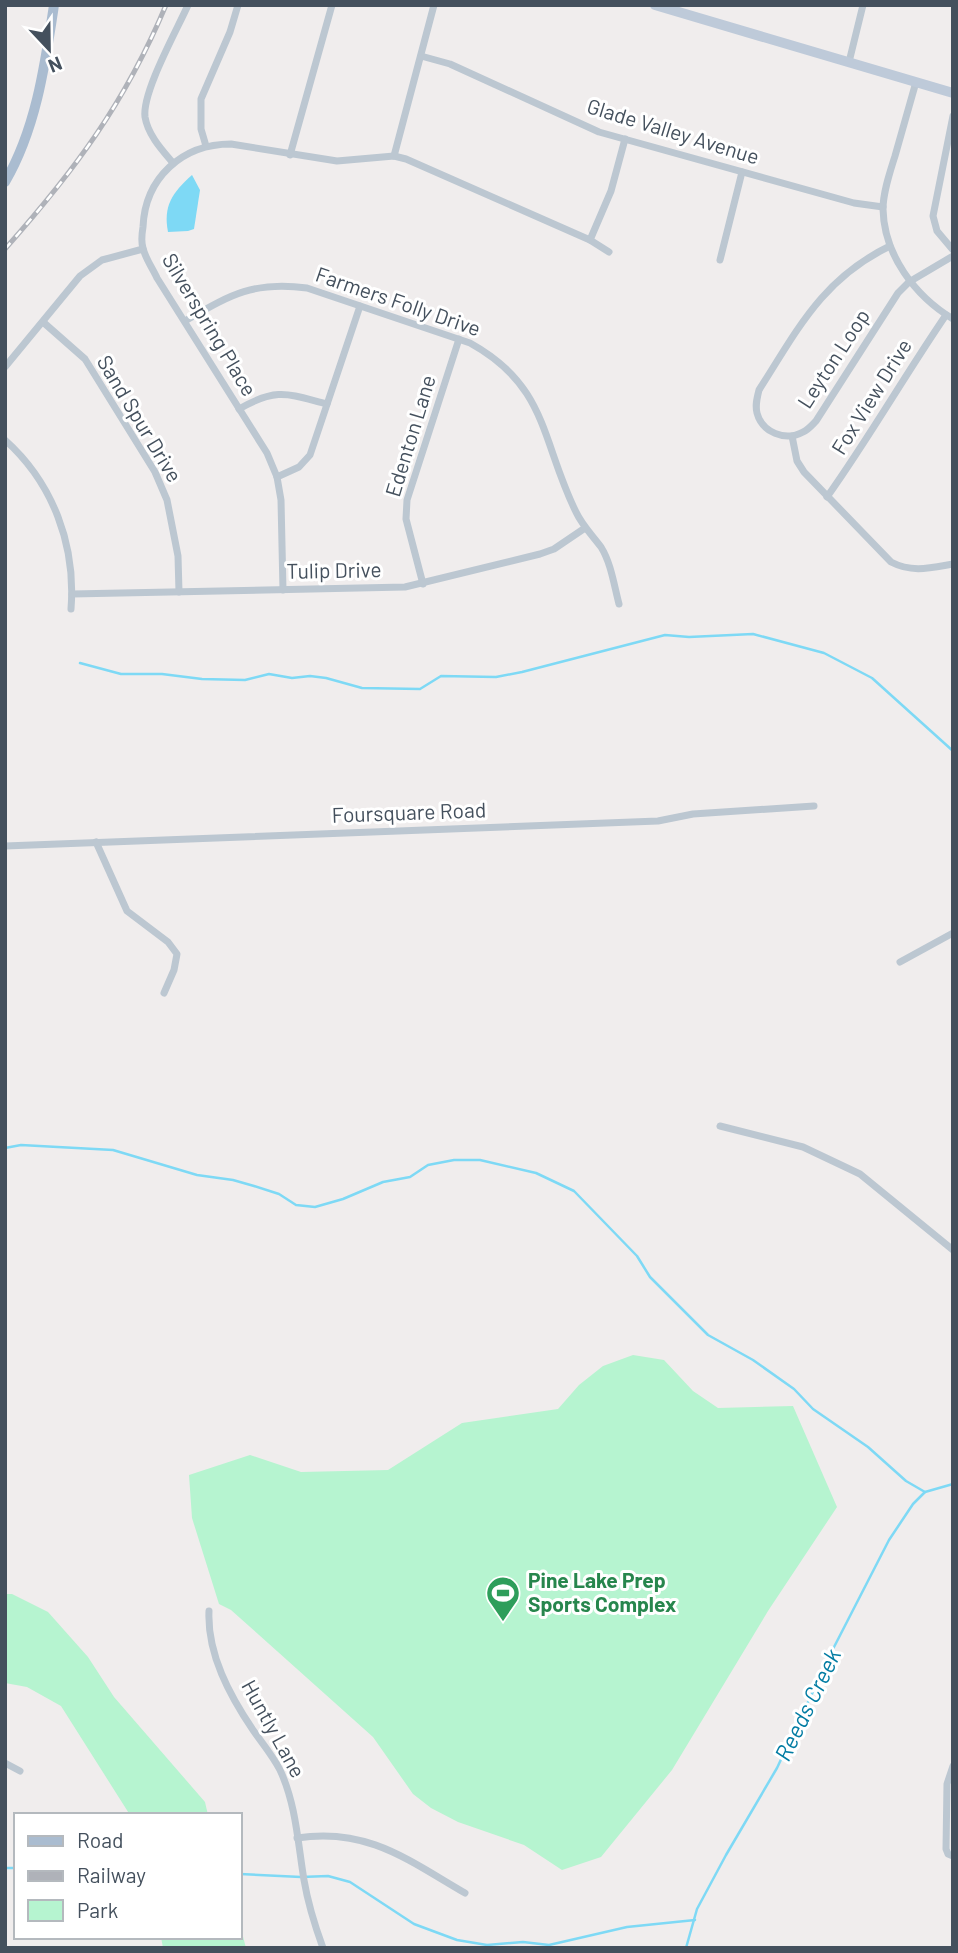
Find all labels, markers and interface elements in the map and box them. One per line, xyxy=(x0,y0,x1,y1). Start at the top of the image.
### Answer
north arrow xyxy=(14,14,84,84)
text: N xyxy=(45,52,66,78)
street label: Glade Valley Avenue xyxy=(584,93,762,169)
street label: Silverspring Place xyxy=(158,248,263,400)
street label: Farmers Folly Drive xyxy=(313,261,484,341)
street label: Leyton Loop xyxy=(791,304,874,412)
street label: Fox View Drive xyxy=(825,334,916,458)
street label: Sand Spur Drive xyxy=(93,350,188,486)
street label: Edenton Lane xyxy=(379,372,440,499)
street label: Tulip Drive xyxy=(286,556,382,583)
street label: Foursquare Road xyxy=(331,796,487,827)
place label: Pine Lake Prep Sports Complex xyxy=(528,1567,676,1616)
sports icon: Pine Lake Prep Sports Complex xyxy=(484,1574,522,1623)
water label: Reeds Creek xyxy=(768,1644,846,1765)
street label: Huntly Lane xyxy=(237,1675,311,1781)
legend xyxy=(14,1813,242,1939)
text: Road xyxy=(77,1827,123,1852)
text: Railway xyxy=(77,1862,146,1887)
text: Park xyxy=(77,1897,118,1922)

